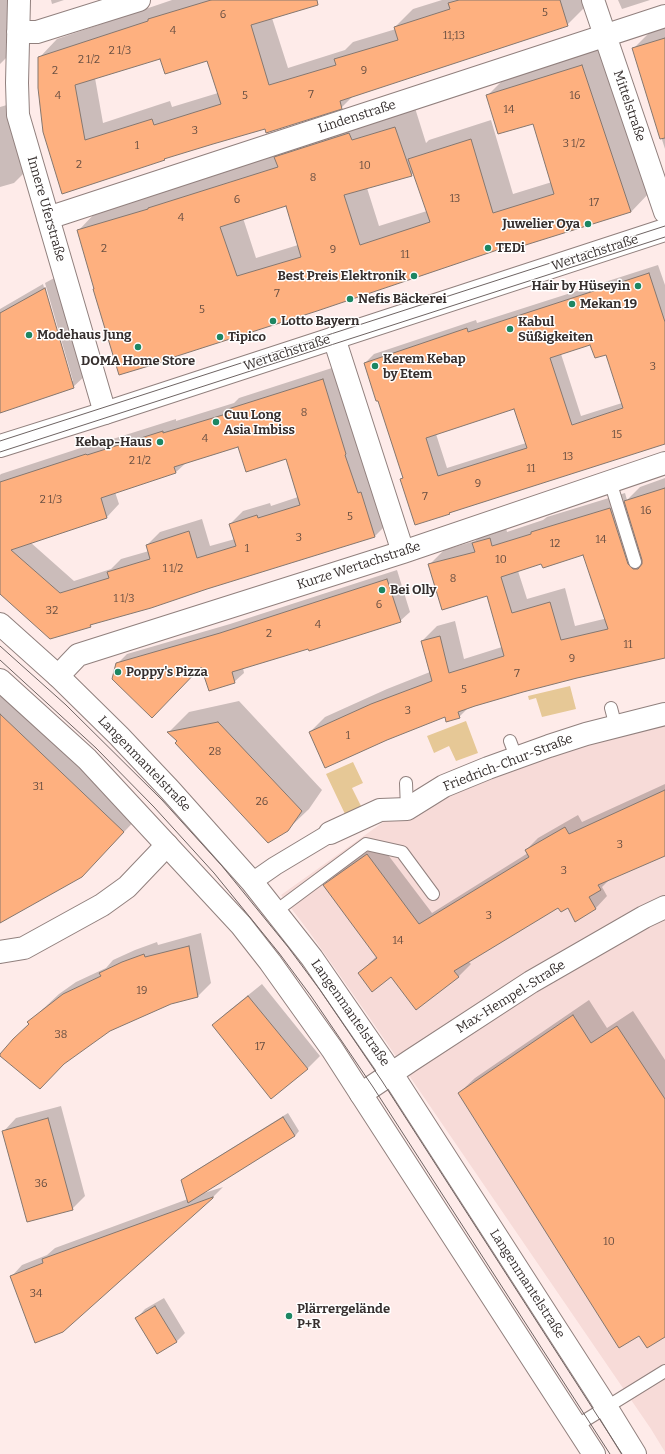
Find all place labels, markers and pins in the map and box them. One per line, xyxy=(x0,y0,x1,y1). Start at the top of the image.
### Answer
place label: Juwelier Oya xyxy=(502,216,580,232)
marker: Juwelier Oya xyxy=(583,219,593,229)
place label: TEDi xyxy=(496,240,525,256)
marker: TEDi xyxy=(483,243,493,253)
place label: Best Preis Elektronik xyxy=(277,268,406,284)
marker: Best Preis Elektronik xyxy=(409,271,419,281)
place label: Hair by Hüseyin xyxy=(532,278,630,294)
marker: Hair by Hüseyin xyxy=(633,281,643,291)
place label: Nefis Bäckerei xyxy=(358,291,447,307)
marker: Nefis Bäckerei xyxy=(345,294,355,304)
place label: Mekan 19 xyxy=(580,296,637,312)
marker: Mekan 19 xyxy=(567,299,577,309)
place label: Lotto Bayern xyxy=(281,313,359,329)
place label: Kabul Süßigkeiten xyxy=(518,314,593,345)
marker: Lotto Bayern xyxy=(268,316,278,326)
marker: Kabul Süßigkeiten xyxy=(505,324,515,334)
place label: Modehaus Jung xyxy=(37,327,132,343)
place label: Tipico xyxy=(228,329,266,345)
marker: Modehaus Jung xyxy=(24,330,34,340)
marker: Tipico xyxy=(215,332,225,342)
marker: DOMA Home Store xyxy=(133,342,143,352)
place label: Kerem Kebap by Etem xyxy=(383,351,466,382)
place label: DOMA Home Store xyxy=(81,353,195,369)
marker: Kerem Kebap by Etem xyxy=(370,361,380,371)
place label: Cuu Long Asia Imbiss xyxy=(224,407,295,438)
marker: Cuu Long Asia Imbiss xyxy=(211,417,221,427)
place label: Kebap-Haus xyxy=(75,434,152,450)
marker: Kebap-Haus xyxy=(155,437,165,447)
place label: Bei Olly xyxy=(390,582,437,598)
marker: Bei Olly xyxy=(377,585,387,595)
place label: Poppy's Pizza xyxy=(126,664,208,680)
marker: Poppy's Pizza xyxy=(113,667,123,677)
place label: Plärrergelände P+R xyxy=(297,1301,390,1332)
marker: Plärrergelände P+R xyxy=(284,1311,294,1321)

